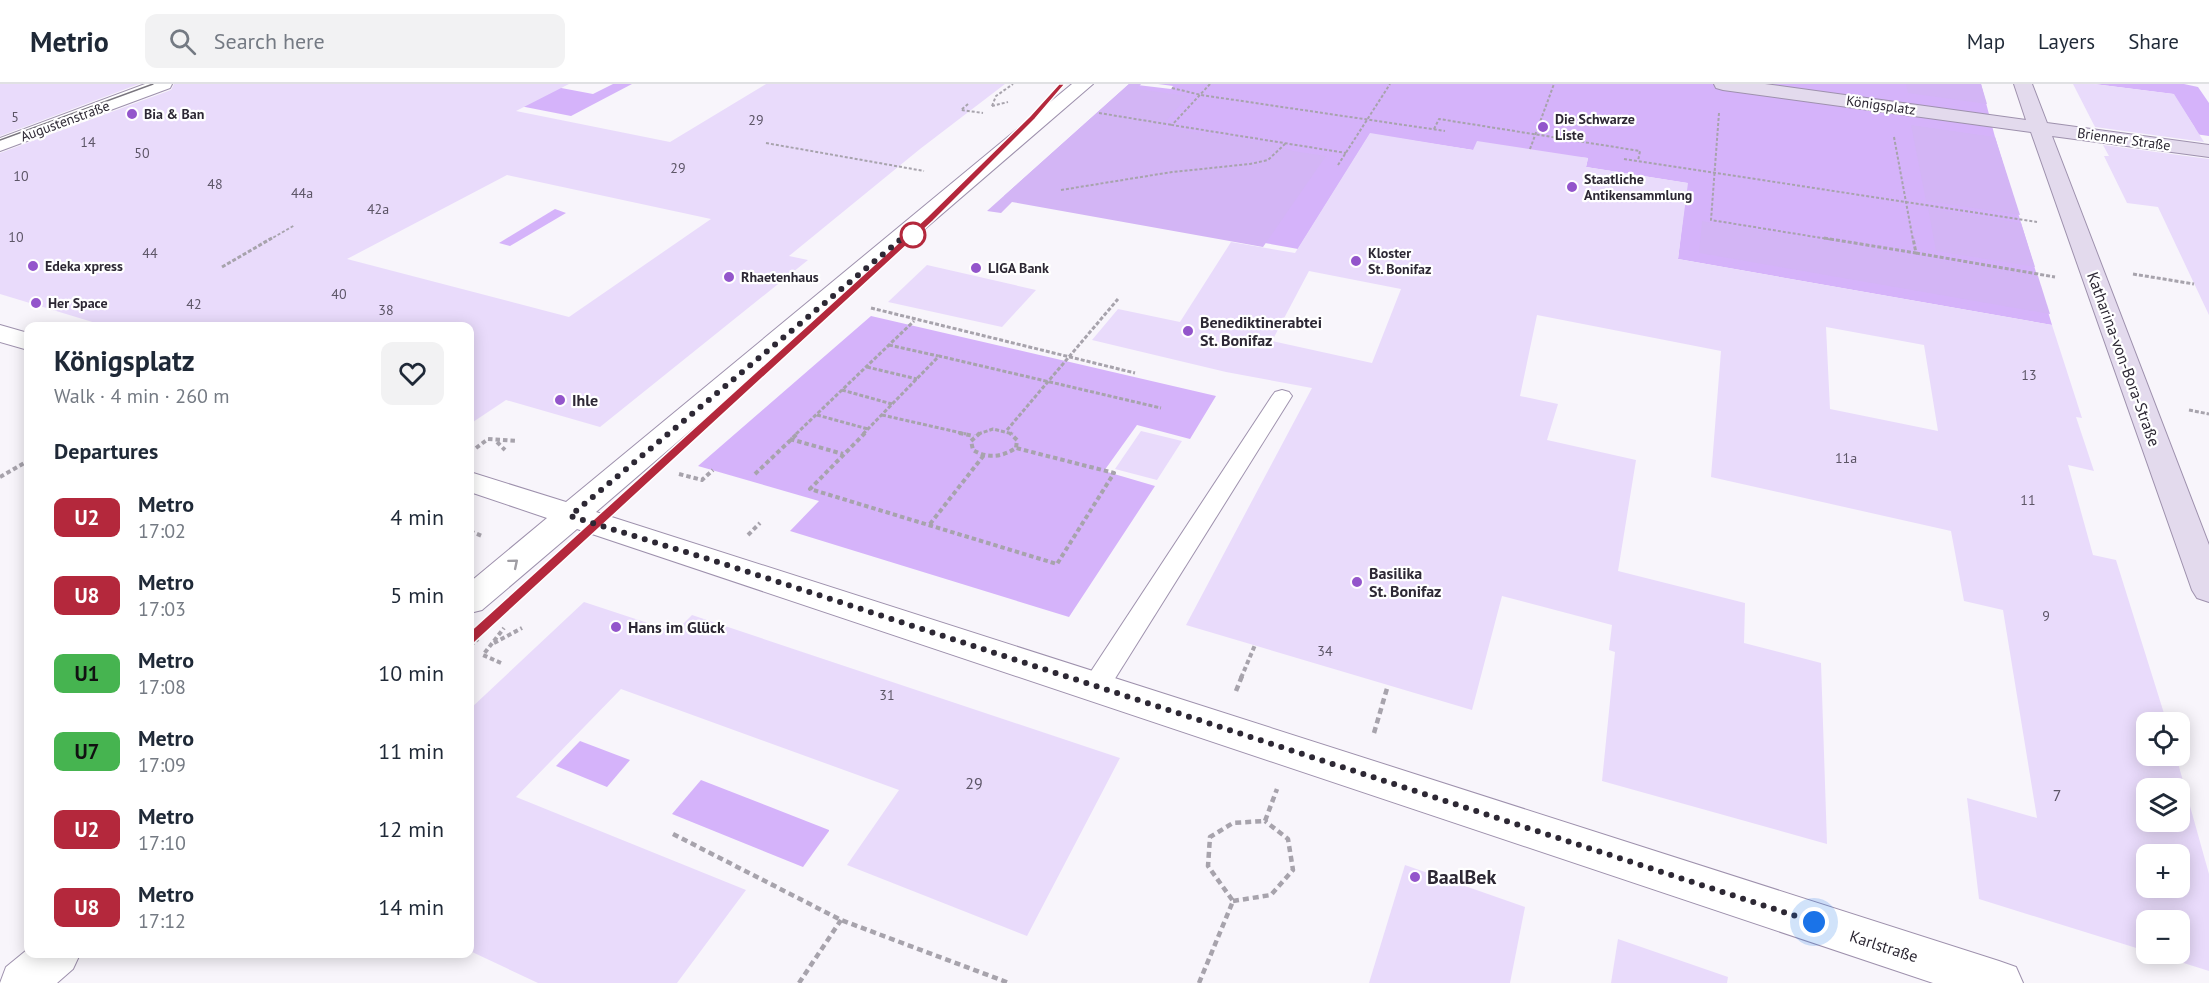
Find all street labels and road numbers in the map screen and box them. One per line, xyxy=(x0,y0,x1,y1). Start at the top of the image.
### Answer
street label: Königsplatz xyxy=(1845,91,1917,119)
street label: Augustenstraße xyxy=(18,96,112,146)
street label: Brienner Straße xyxy=(2076,124,2172,154)
street label: Katharina-von-Bora-Straße xyxy=(2083,269,2165,449)
street label: Karlstraße xyxy=(1847,926,1921,966)

